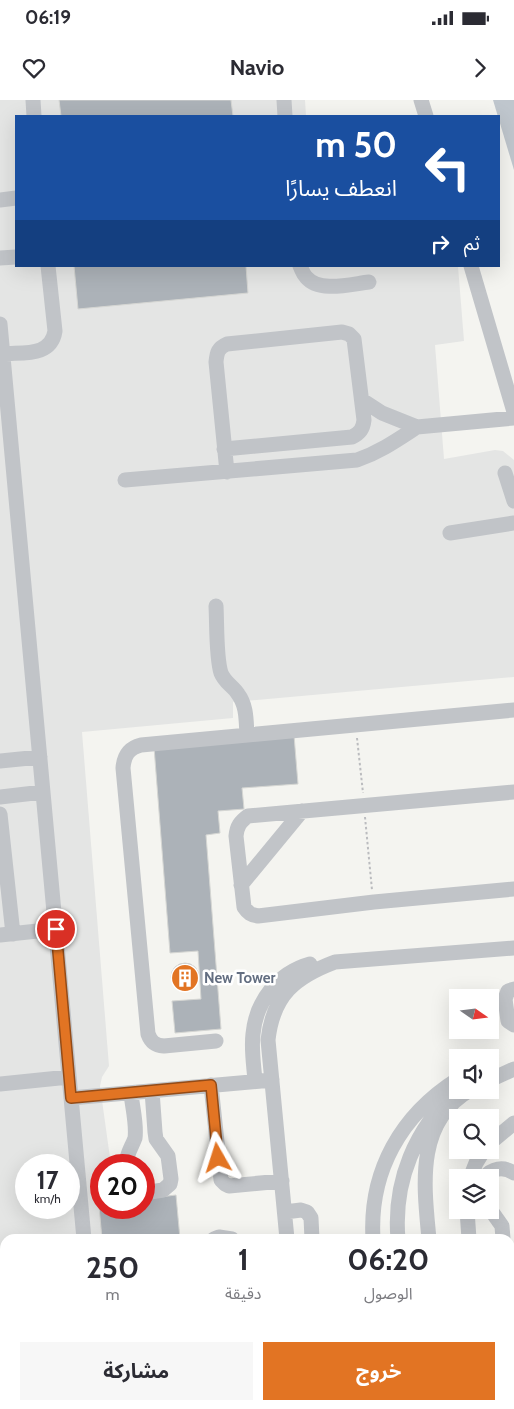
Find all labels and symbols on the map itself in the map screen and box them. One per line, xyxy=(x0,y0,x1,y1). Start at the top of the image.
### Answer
pin xyxy=(35,908,77,950)
building icon: New Tower xyxy=(170,963,200,993)
place label: New Tower xyxy=(204,969,276,987)
north arrow xyxy=(449,989,499,1039)
position arrow xyxy=(191,1131,243,1183)
speed limit sign: 20 xyxy=(90,1154,155,1219)

